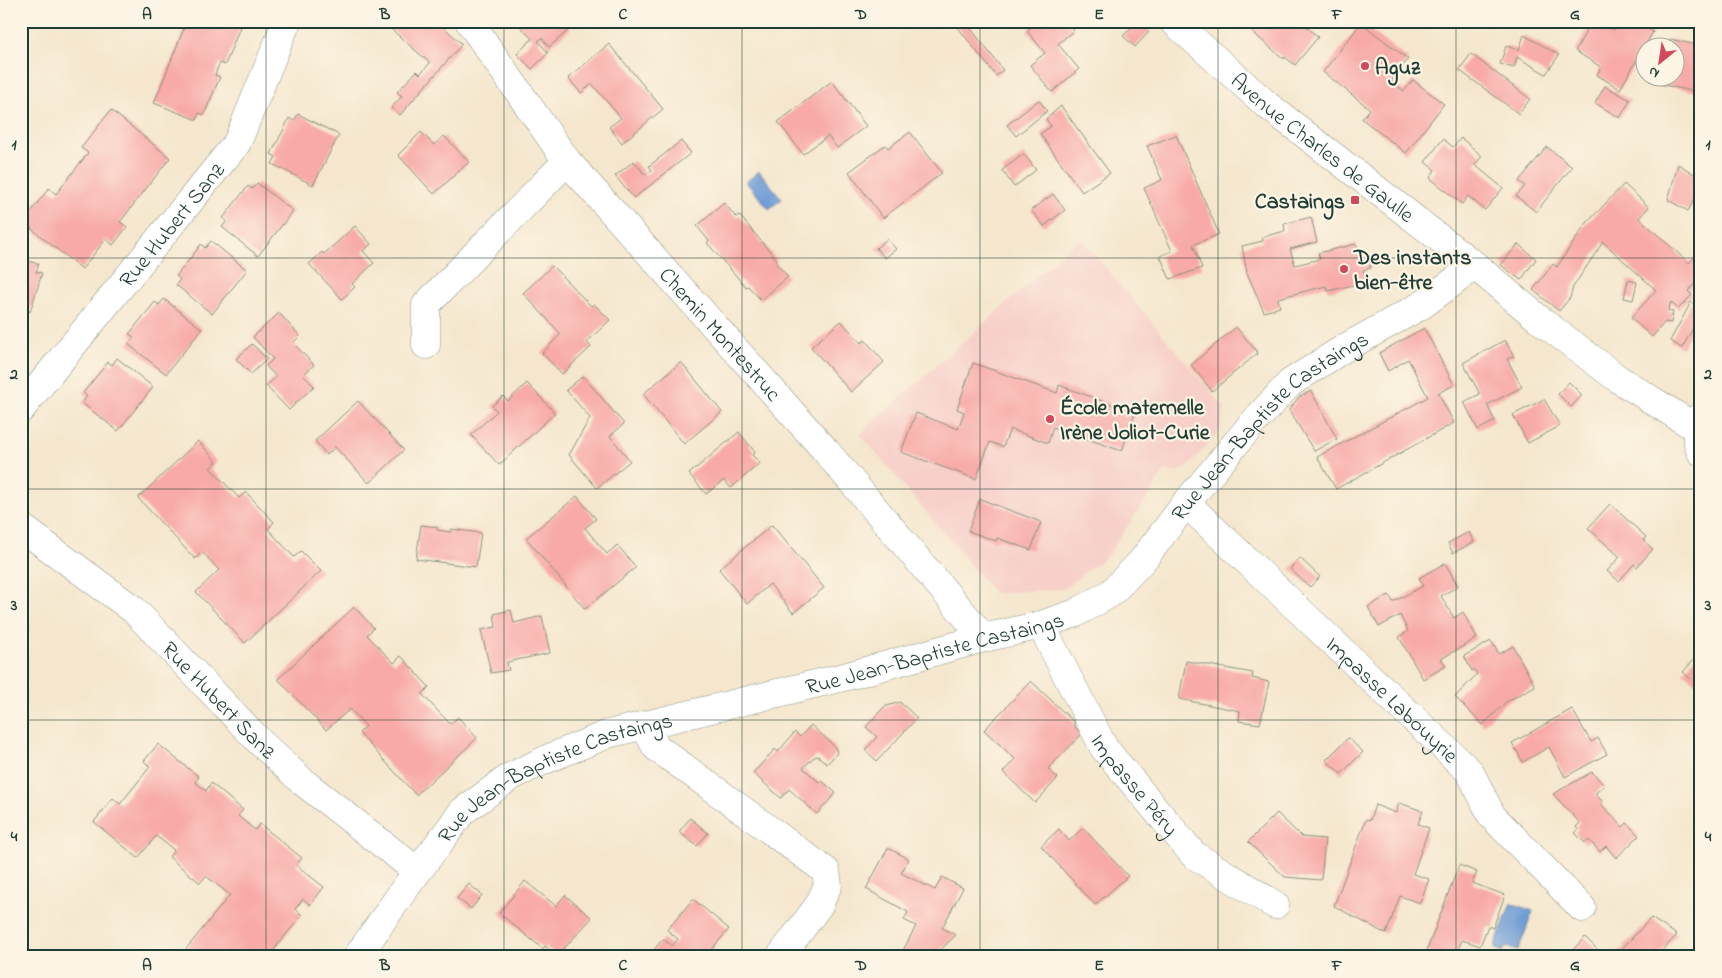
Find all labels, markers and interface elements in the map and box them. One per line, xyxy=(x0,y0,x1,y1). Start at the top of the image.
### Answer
text: A xyxy=(142,3,152,27)
text: B xyxy=(379,3,391,27)
text: C xyxy=(619,3,628,27)
text: D xyxy=(854,3,867,27)
text: E xyxy=(1094,3,1104,27)
text: F xyxy=(1331,3,1343,27)
text: G xyxy=(1570,3,1580,27)
north arrow xyxy=(1634,38,1684,88)
place label: Aguz xyxy=(1375,53,1421,86)
marker: Aguz xyxy=(1359,60,1371,72)
text: N xyxy=(1645,61,1664,83)
street label: Avenue Charles de Gaulle xyxy=(1222,67,1420,232)
text: 1 xyxy=(11,133,17,157)
text: 1 xyxy=(1705,133,1711,157)
street label: Rue Hubert Sanz xyxy=(113,156,234,296)
place label: Castaings xyxy=(1255,187,1345,220)
marker: Castaings xyxy=(1349,194,1361,206)
place label: Des instants bien-être xyxy=(1353,243,1471,300)
street label: Chemin Montestruc xyxy=(650,261,788,410)
marker: Des instants bien-être xyxy=(1338,263,1350,275)
street label: Rue Jean-Baptiste Castaings xyxy=(1165,325,1375,529)
text: 2 xyxy=(9,363,18,387)
text: 2 xyxy=(1703,363,1712,387)
place label: École maternelle Irène Joliot-Curie xyxy=(1060,393,1211,450)
marker: École maternelle Irène Joliot-Curie xyxy=(1044,413,1056,425)
text: 3 xyxy=(10,594,18,618)
text: 3 xyxy=(1704,594,1712,618)
street label: Rue Jean-Baptiste Castaings xyxy=(803,605,1069,705)
street label: Impasse Labouyrie xyxy=(1317,630,1465,772)
street label: Rue Hubert Sanz xyxy=(153,635,282,768)
street label: Rue Jean-Baptiste Castaings xyxy=(431,706,676,851)
street label: Impasse Péry xyxy=(1081,729,1185,845)
text: 4 xyxy=(10,825,18,849)
text: 4 xyxy=(1704,825,1712,849)
text: A xyxy=(142,954,152,978)
text: B xyxy=(379,954,391,978)
text: C xyxy=(619,954,628,978)
text: D xyxy=(854,954,867,978)
text: E xyxy=(1094,954,1104,978)
text: F xyxy=(1331,954,1343,978)
text: G xyxy=(1570,954,1580,978)

